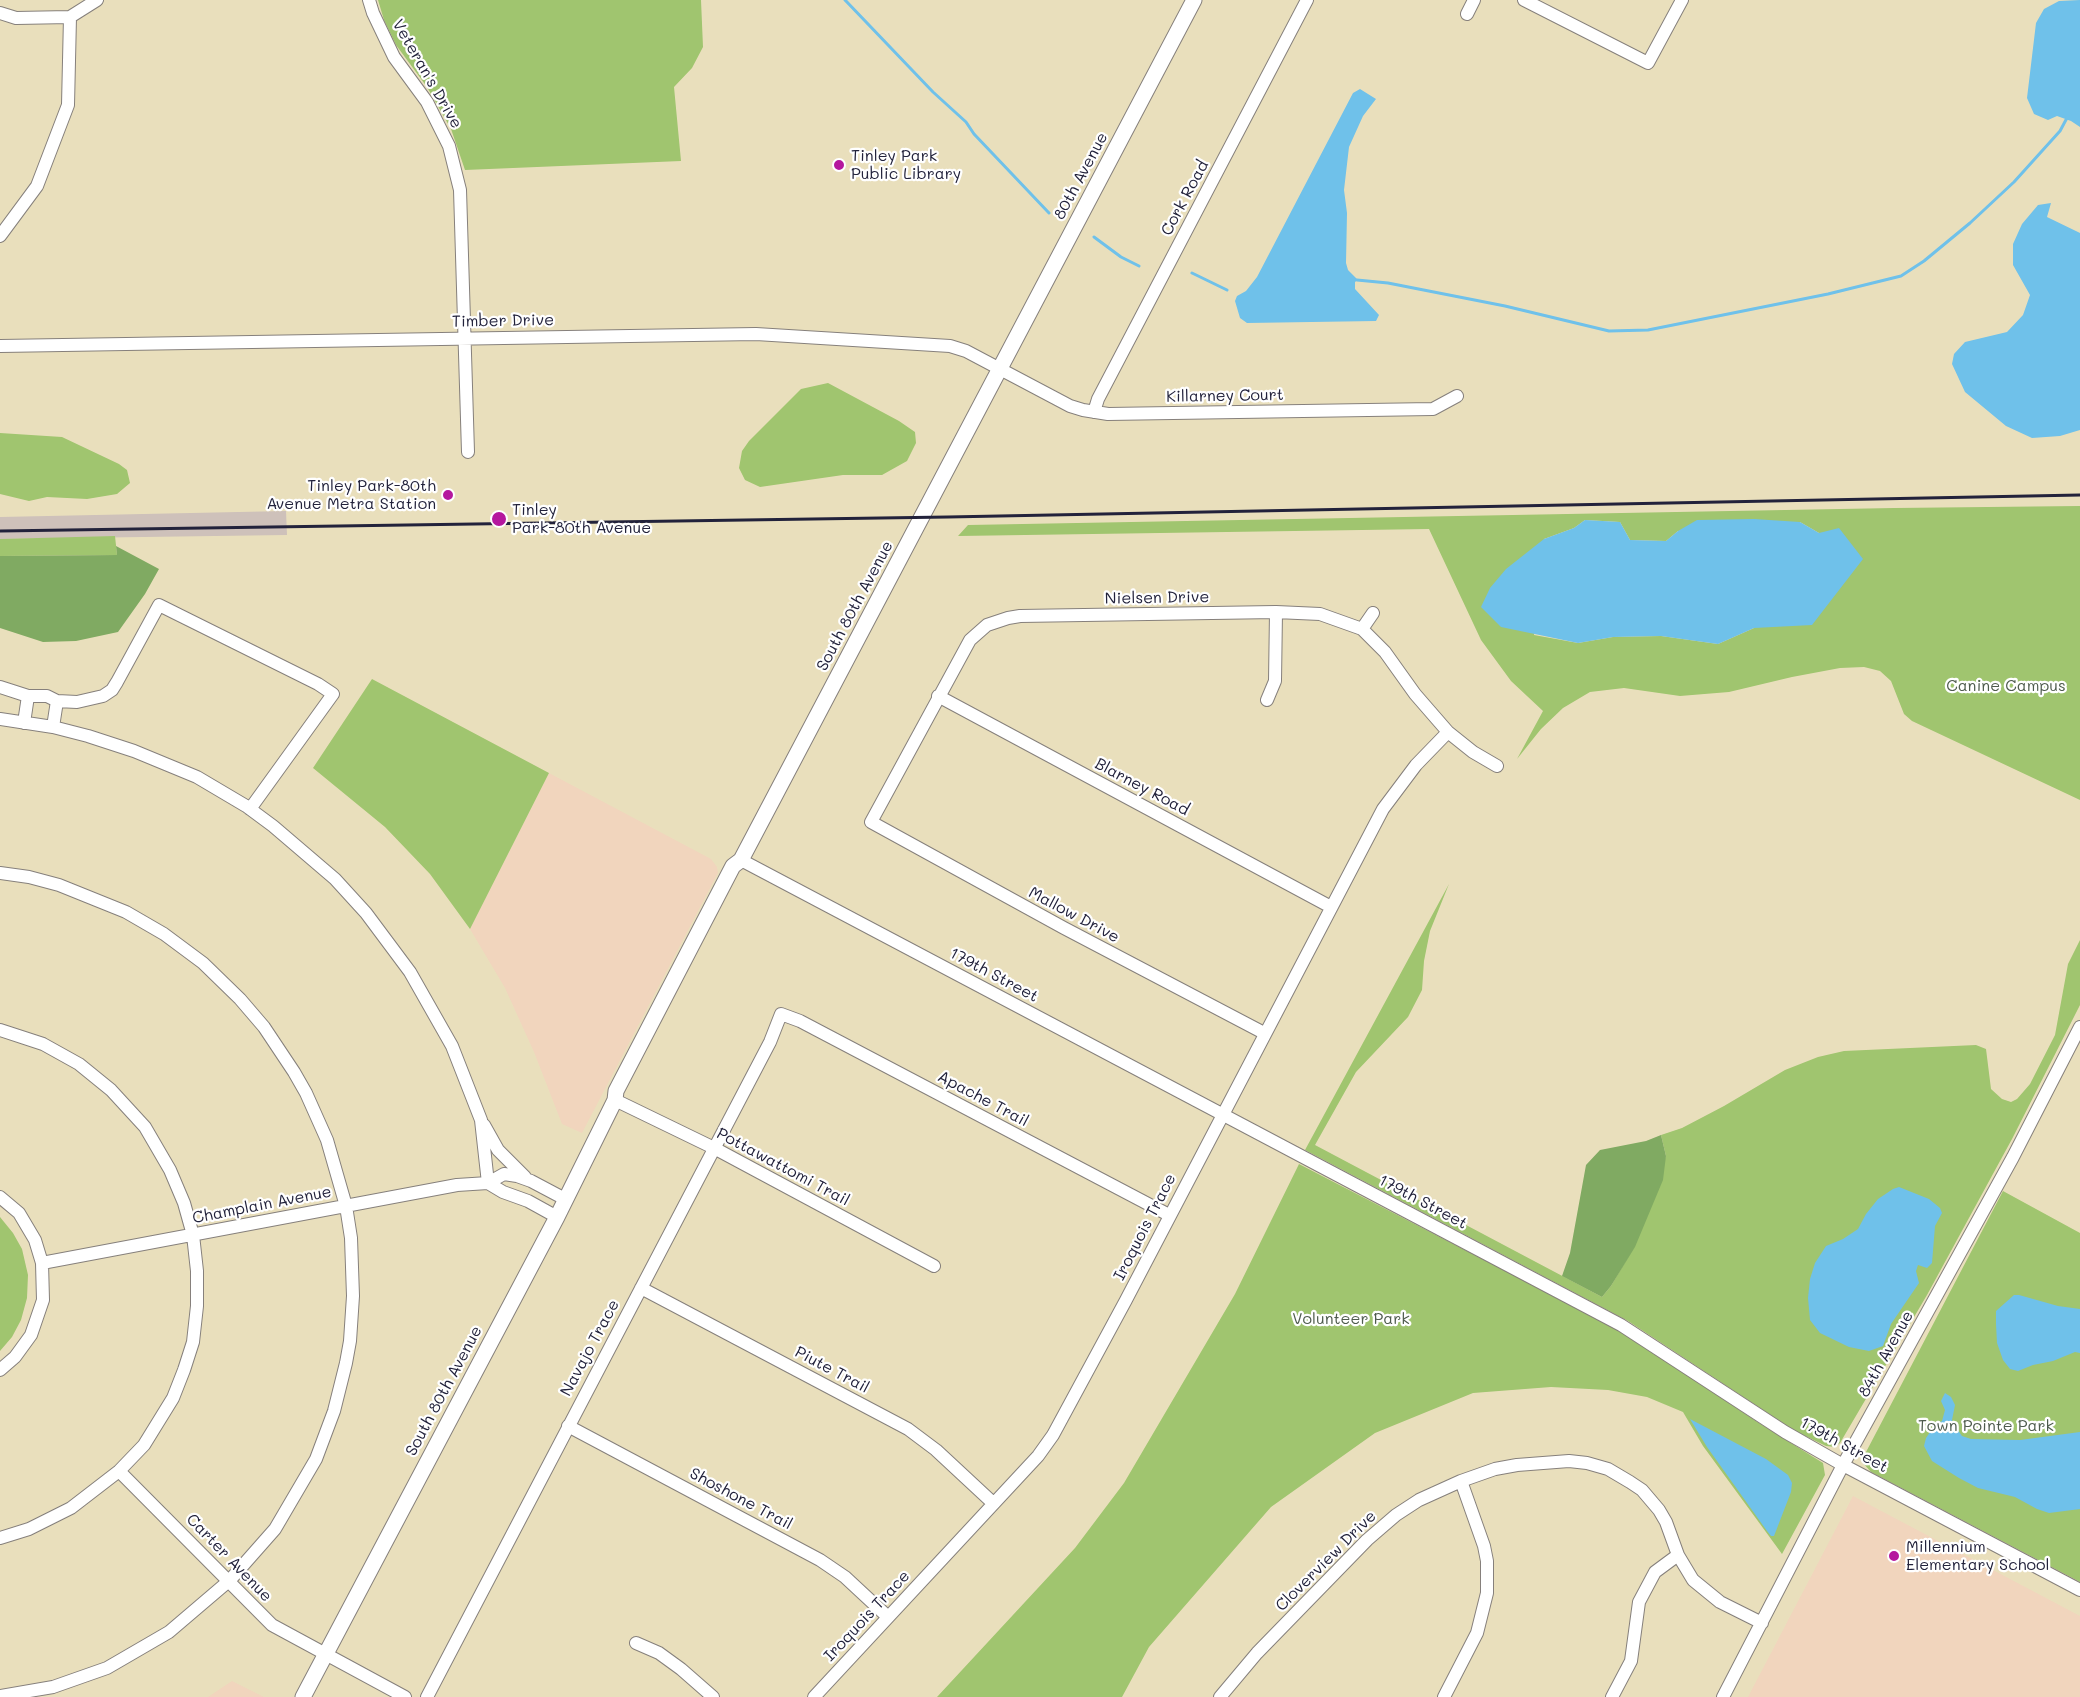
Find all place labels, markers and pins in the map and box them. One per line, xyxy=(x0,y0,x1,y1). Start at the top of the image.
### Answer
place label: Tinley Park Public Library xyxy=(851,146,961,184)
marker: Tinley Park Public Library xyxy=(832,158,846,172)
place label: Tinley Park-80th Avenue Metra Station xyxy=(266,476,436,514)
marker: Tinley Park-80th Avenue Metra Station xyxy=(441,488,455,502)
place label: Tinley Park-80th Avenue xyxy=(512,500,651,538)
marker: Tinley Park-80th Avenue xyxy=(490,510,508,528)
place label: Millennium Elementary School xyxy=(1906,1537,2050,1575)
marker: Millennium Elementary School xyxy=(1887,1549,1901,1563)

